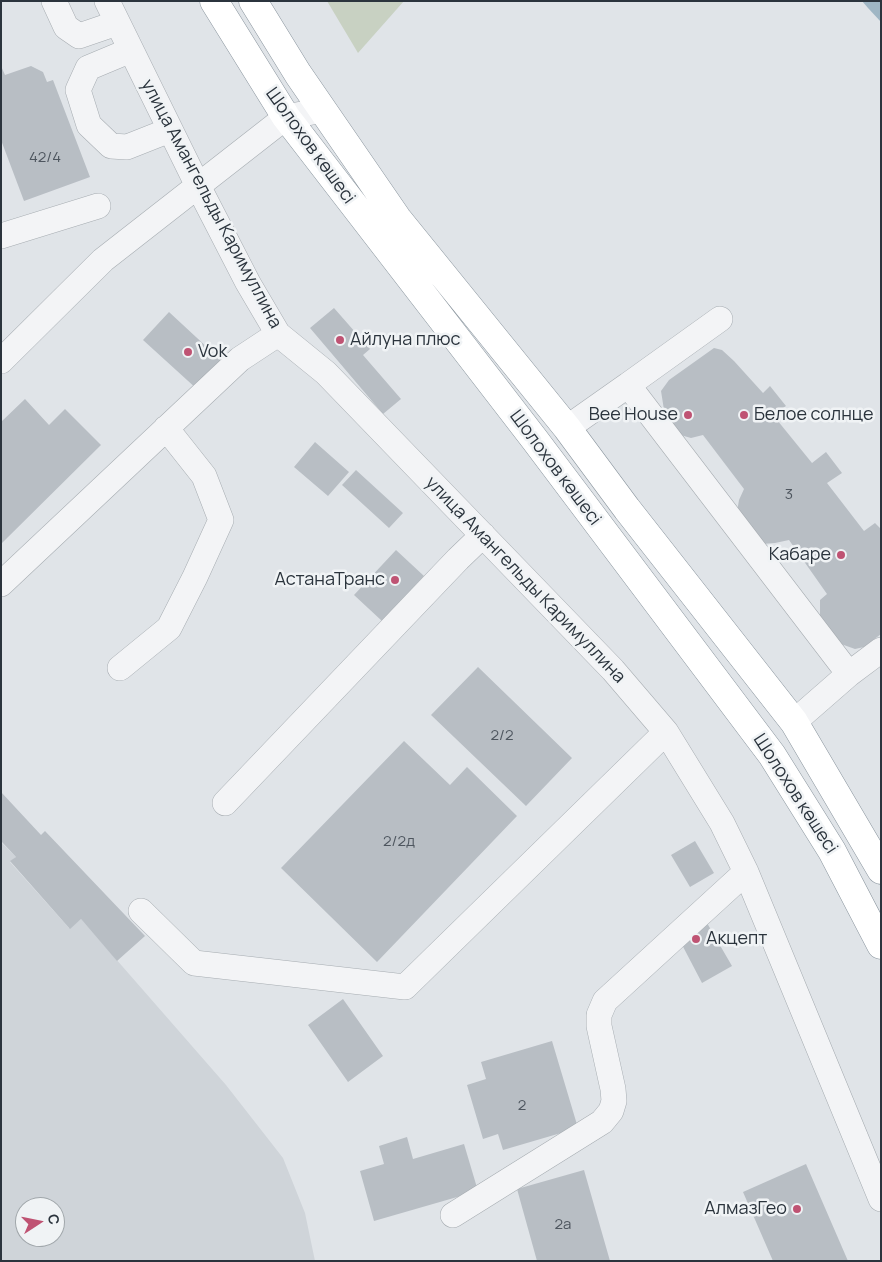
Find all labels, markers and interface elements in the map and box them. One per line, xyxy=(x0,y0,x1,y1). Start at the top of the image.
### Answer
street label: улица Амангельды Каримуллина xyxy=(136,76,286,332)
street label: Шолохов көшесі xyxy=(261,84,359,208)
house number: 42/4 xyxy=(29,149,61,167)
place label: Айлуна плюс xyxy=(350,329,461,351)
marker: Айлуна плюс xyxy=(334,334,346,346)
place label: Vok xyxy=(198,341,227,363)
marker: Vok xyxy=(182,346,194,358)
place label: Bee House xyxy=(589,404,678,426)
place label: Белое солнце xyxy=(754,404,873,426)
street label: Шолохов көшесі xyxy=(505,406,605,530)
marker: Bee House xyxy=(682,409,694,421)
marker: Белое солнце xyxy=(738,409,750,421)
street label: улица Амангельды Каримуллина xyxy=(420,472,630,688)
house number: 3 xyxy=(785,486,793,504)
place label: Кабаре xyxy=(769,544,831,566)
marker: Кабаре xyxy=(835,549,847,561)
place label: АстанаТранс xyxy=(274,569,385,591)
marker: АстанаТранс xyxy=(389,574,401,586)
house number: 2/2 xyxy=(491,727,513,745)
street label: Шолохов көшесі xyxy=(748,730,842,858)
house number: 2/2д xyxy=(383,833,415,851)
place label: Акцепт xyxy=(706,928,767,950)
marker: Акцепт xyxy=(690,933,702,945)
house number: 2 xyxy=(518,1097,526,1115)
north arrow xyxy=(15,1197,65,1247)
place label: АлмазГео xyxy=(704,1198,787,1220)
marker: АлмазГео xyxy=(791,1203,803,1215)
text: С xyxy=(44,1212,65,1226)
house number: 2а xyxy=(555,1216,571,1234)

